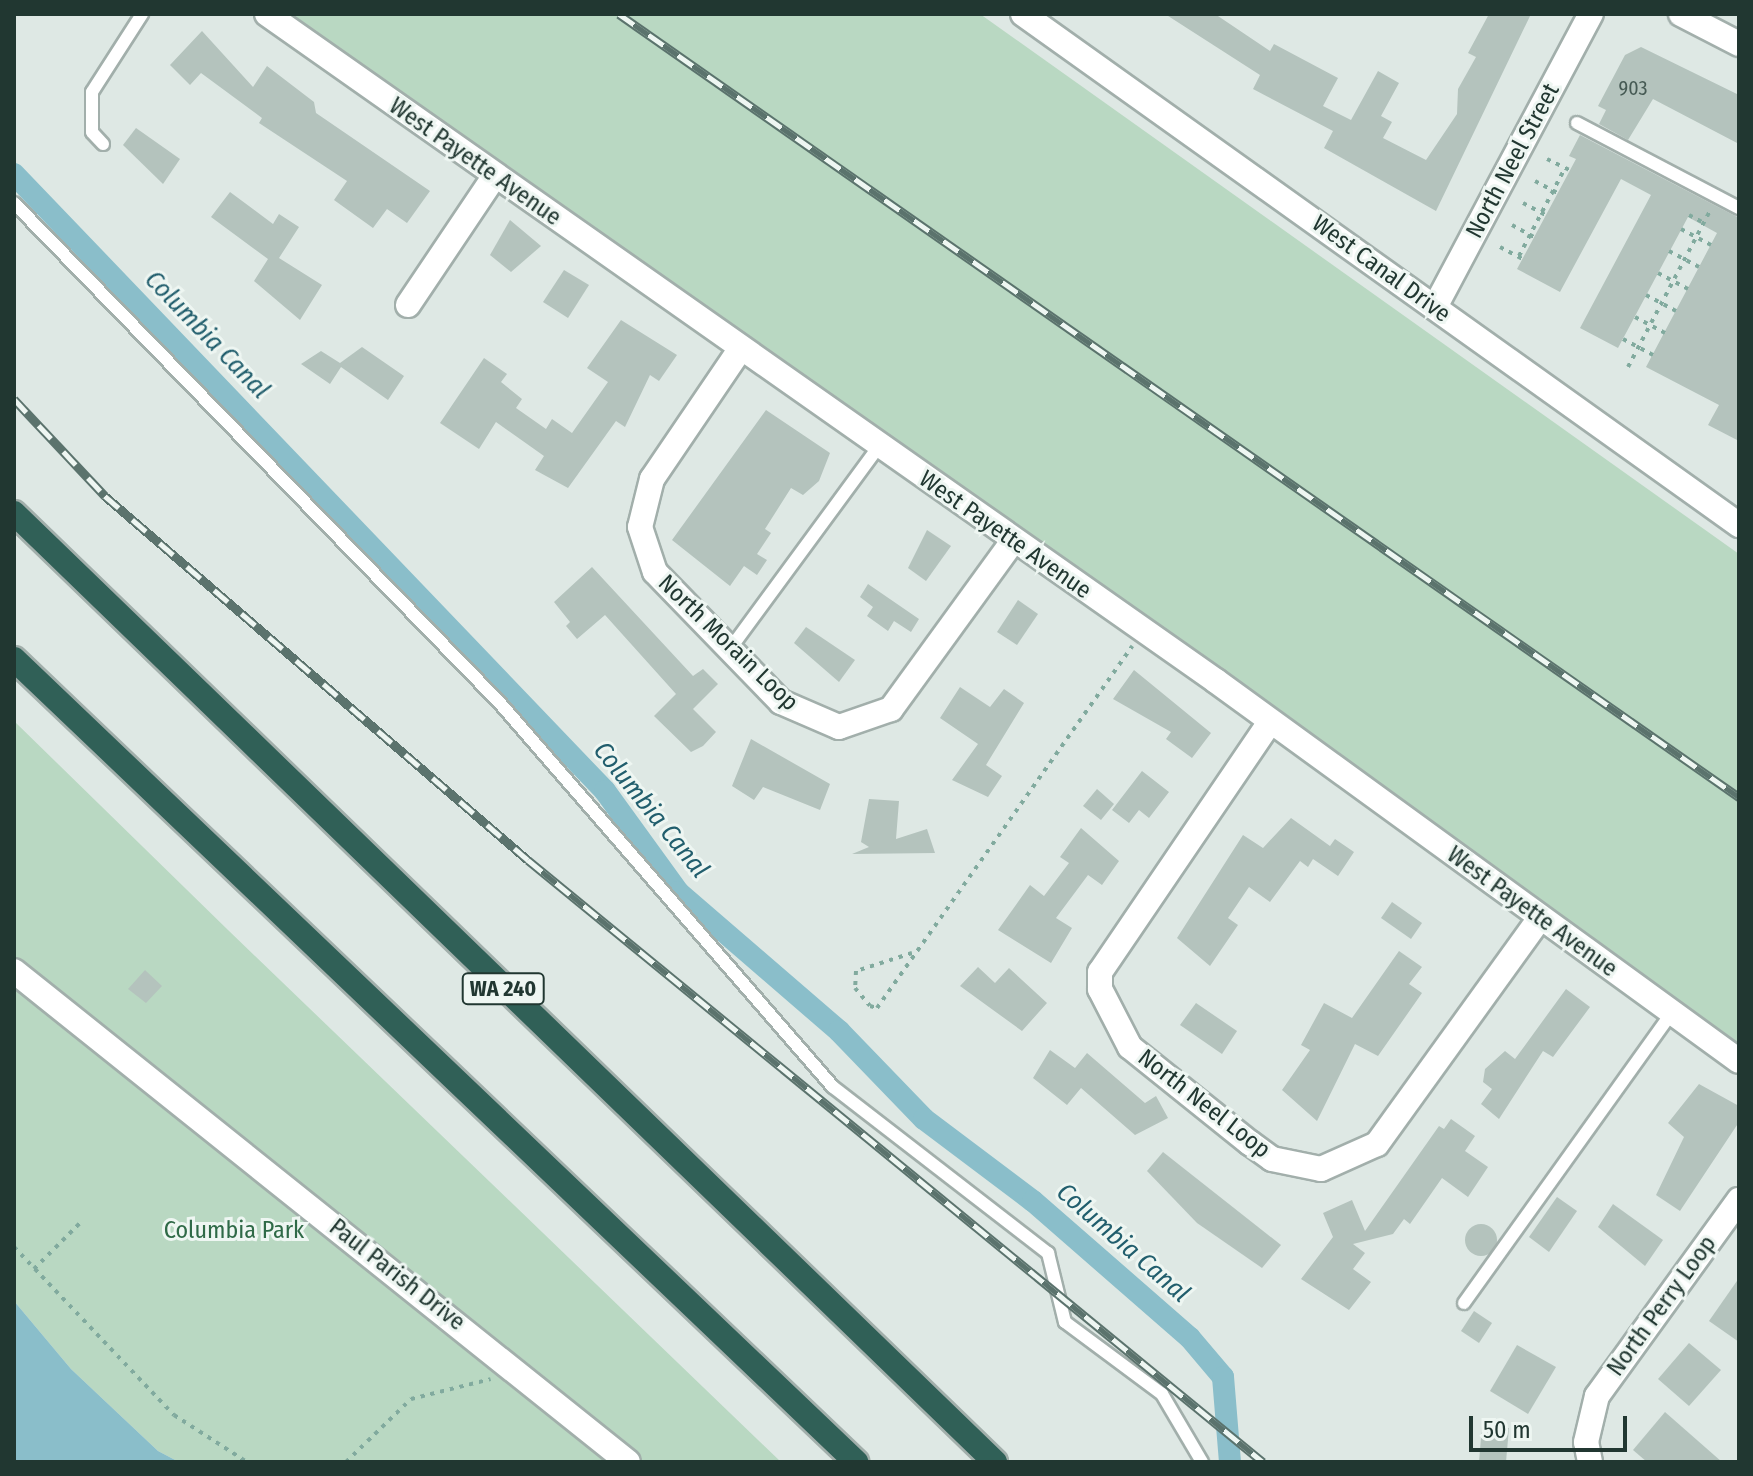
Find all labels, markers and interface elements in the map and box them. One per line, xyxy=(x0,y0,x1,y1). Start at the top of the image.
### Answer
house number: 903 xyxy=(1619,76,1647,100)
street label: North Neel Street xyxy=(1460,79,1566,243)
street label: West Payette Avenue xyxy=(383,92,567,232)
street label: West Canal Drive xyxy=(1306,209,1456,329)
water label: Columbia Canal xyxy=(138,264,276,406)
street label: West Payette Avenue xyxy=(913,465,1097,605)
street label: North Morain Loop xyxy=(652,569,804,717)
water label: Columbia Canal xyxy=(587,736,715,884)
street label: West Payette Avenue xyxy=(1441,841,1623,983)
road number: WA 240 xyxy=(461,971,545,1007)
street label: North Neel Loop xyxy=(1132,1043,1276,1165)
water label: Columbia Canal xyxy=(1050,1177,1196,1309)
street label: Paul Parish Drive xyxy=(323,1213,471,1337)
park label: Columbia Park xyxy=(164,1217,304,1245)
street label: North Perry Loop xyxy=(1601,1230,1723,1382)
scale bar xyxy=(1473,1400,1631,1450)
text: 50 m xyxy=(1483,1416,1531,1444)

